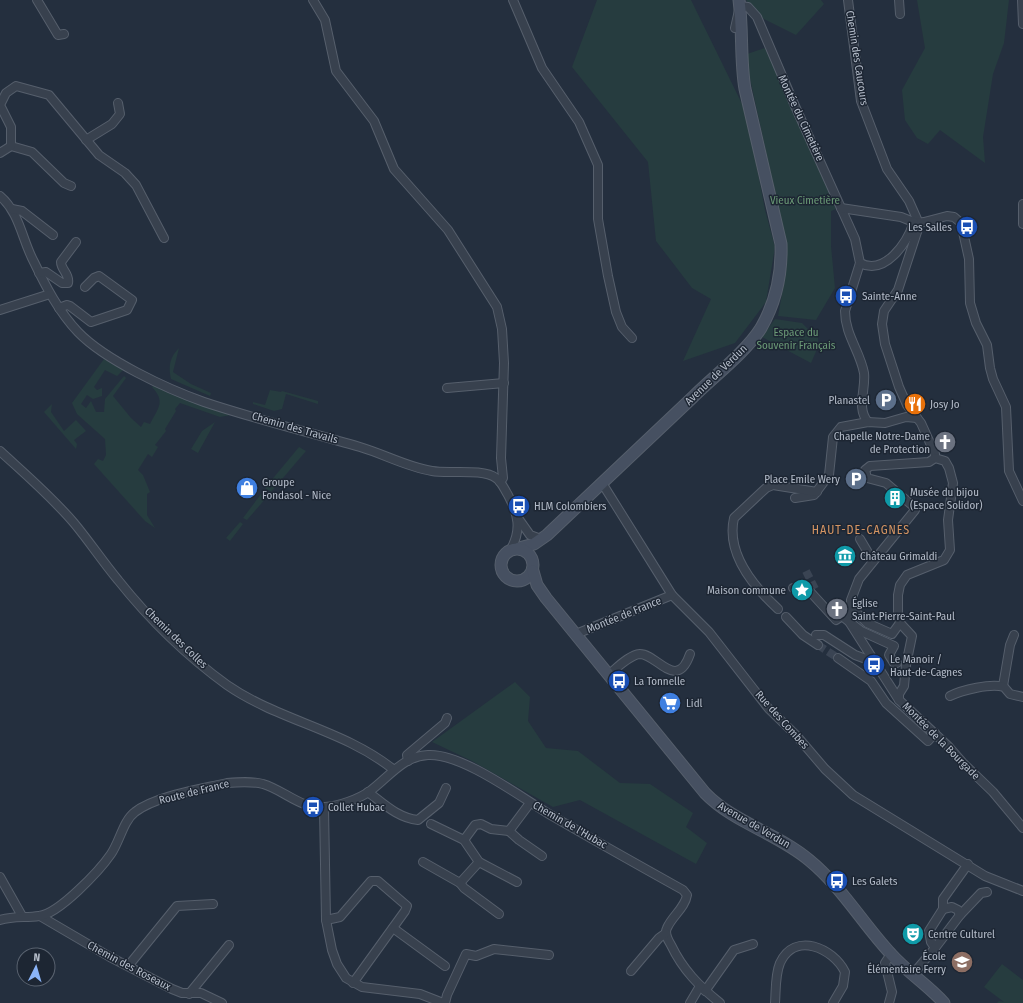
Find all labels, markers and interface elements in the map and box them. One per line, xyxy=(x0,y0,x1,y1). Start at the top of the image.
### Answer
street label: Chemin des Caucours xyxy=(843,10,871,107)
street label: Montée du Cimetière xyxy=(775,73,827,163)
park label: Vieux Cimetière xyxy=(770,194,840,207)
bus stop icon: Les Salles xyxy=(954,214,980,240)
place label: Les Salles xyxy=(908,221,952,234)
bus stop icon: Sainte-Anne xyxy=(833,283,859,309)
place label: Sainte-Anne xyxy=(862,290,917,303)
park label: Espace du Souvenir Français xyxy=(757,326,836,352)
street label: Avenue de Verdun xyxy=(682,342,750,408)
parking icon: Planastel xyxy=(873,387,899,413)
restaurant icon: Josy Jo xyxy=(902,391,928,417)
place label: Planastel xyxy=(829,394,870,407)
place label: Josy Jo xyxy=(930,398,960,411)
street label: Chemin des Travails xyxy=(250,409,340,447)
church icon: Chapelle Notre-Dame de Protection xyxy=(932,429,958,455)
place label: Chapelle Notre-Dame de Protection xyxy=(834,430,930,456)
parking icon: Place Emile Wery xyxy=(843,466,869,492)
place label: Place Emile Wery xyxy=(764,473,840,486)
shop icon: Groupe Fondasol - Nice xyxy=(234,475,260,501)
place label: Groupe Fondasol - Nice xyxy=(262,476,331,502)
building icon: Musée du bijou (Espace Solidor) xyxy=(882,485,908,511)
place label: Musée du bijou (Espace Solidor) xyxy=(910,486,982,512)
bus stop icon: HLM Colombiers xyxy=(506,493,532,519)
place label: HLM Colombiers xyxy=(534,500,607,513)
district label: HAUT-DE-CAGNES xyxy=(812,523,910,537)
museum icon: Château Grimaldi xyxy=(832,543,858,569)
place label: Château Grimaldi xyxy=(860,550,938,563)
place icon: Maison commune xyxy=(789,577,815,603)
place label: Maison commune xyxy=(707,584,786,597)
street label: Montée de France xyxy=(585,594,663,636)
church icon: Église Saint-Pierre-Saint-Paul xyxy=(824,596,850,622)
place label: Église Saint-Pierre-Saint-Paul xyxy=(852,596,955,623)
street label: Chemin des Colles xyxy=(142,605,210,671)
bus stop icon: Le Manoir / Haut-de-Cagnes xyxy=(861,652,887,678)
place label: Le Manoir / Haut-de-Cagnes xyxy=(890,653,963,679)
bus stop icon: La Tonnelle xyxy=(606,668,632,694)
place label: La Tonnelle xyxy=(634,675,685,688)
street label: Rue des Combes xyxy=(752,688,812,752)
supermarket icon: Lidl xyxy=(657,690,683,716)
place label: Lidl xyxy=(686,697,703,710)
street label: Montée de la Bourgade xyxy=(900,700,982,782)
street label: Route de France xyxy=(158,777,230,807)
bus stop icon: Collet Hubac xyxy=(300,794,326,820)
street label: Chemin de l'Hubac xyxy=(531,799,610,852)
street label: Avenue de Verdun xyxy=(716,799,792,851)
place label: Collet Hubac xyxy=(328,801,385,814)
bus stop icon: Les Galets xyxy=(824,868,850,894)
place label: Les Galets xyxy=(852,875,898,888)
theatre icon: Centre Culturel xyxy=(900,921,926,947)
place label: Centre Culturel xyxy=(928,928,995,941)
street label: Chemin des Roseaux xyxy=(85,939,173,994)
north arrow xyxy=(16,947,56,987)
place label: École Élémentaire Ferry xyxy=(867,949,946,976)
school or university icon: École Élémentaire Ferry xyxy=(949,949,975,975)
text: N xyxy=(33,951,41,964)

